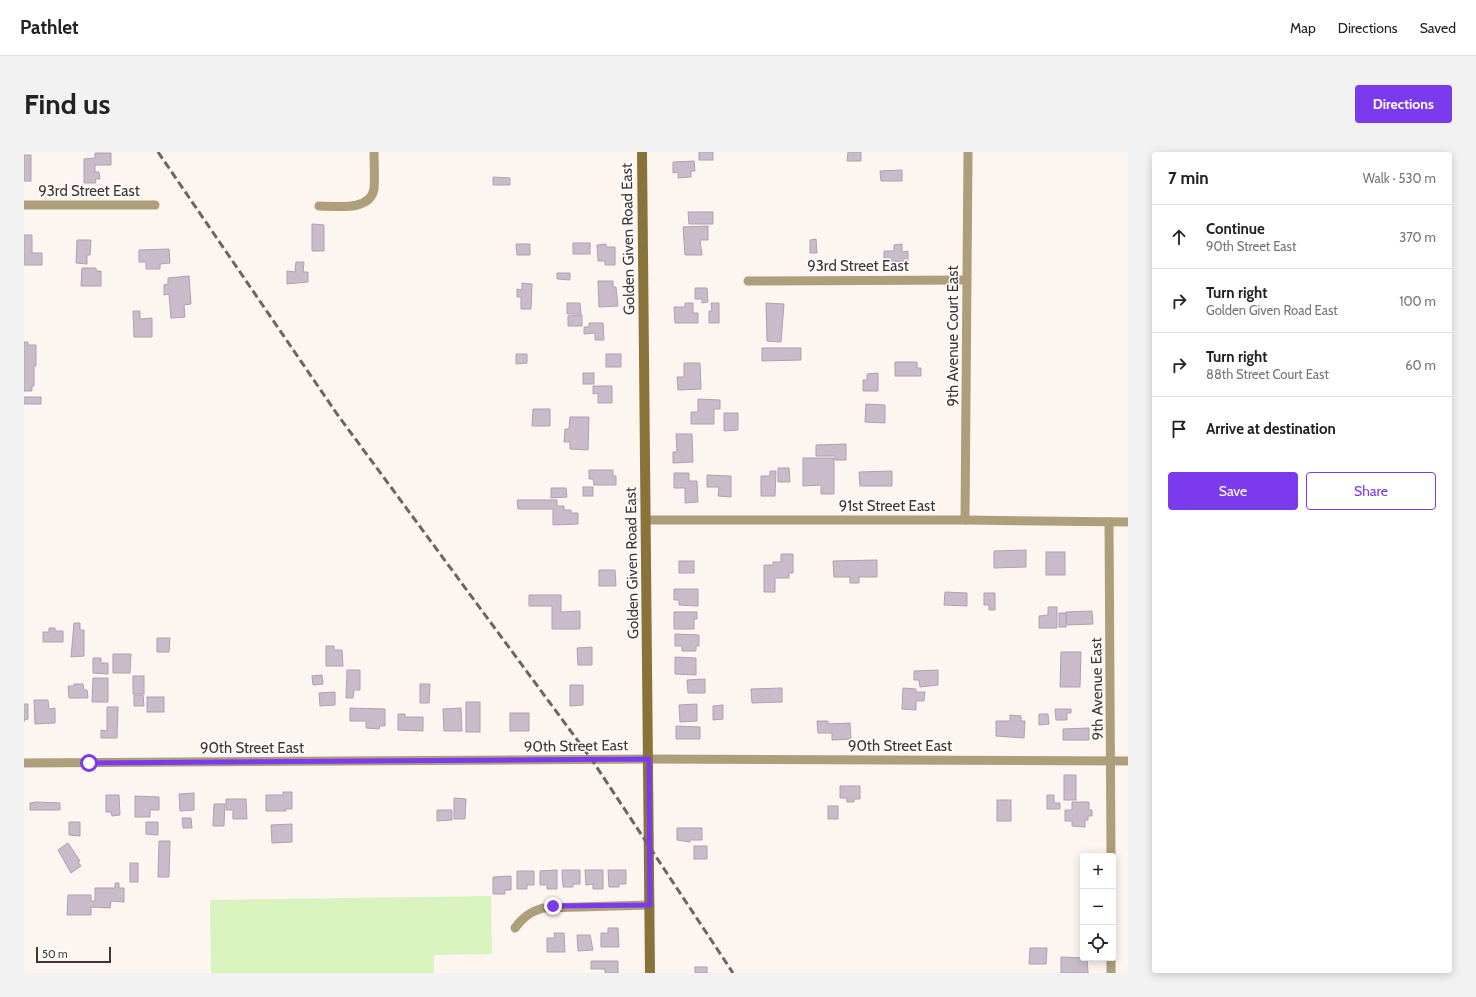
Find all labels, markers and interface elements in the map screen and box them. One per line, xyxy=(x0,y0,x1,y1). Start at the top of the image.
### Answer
text: Pathlet xyxy=(20,16,79,39)
text: Map xyxy=(1290,19,1316,37)
text: Directions xyxy=(1338,19,1398,37)
text: Saved xyxy=(1420,19,1456,37)
button: Directions xyxy=(1355,85,1452,123)
text: Find us xyxy=(24,87,110,121)
street label: Golden Given Road East xyxy=(618,163,638,315)
text: 7 min xyxy=(1168,168,1209,188)
text: Walk · 530 m xyxy=(1363,170,1436,186)
street label: 93rd Street East xyxy=(38,182,140,200)
text: Continue xyxy=(1206,220,1265,238)
icon: ahead xyxy=(1168,226,1190,248)
text: 370 m xyxy=(1399,229,1436,245)
text: 90th Street East xyxy=(1206,238,1296,254)
street label: 93rd Street East xyxy=(807,257,909,275)
street label: 9th Avenue Court East xyxy=(944,265,962,407)
text: Turn right xyxy=(1206,284,1267,302)
icon: right xyxy=(1168,290,1190,312)
text: 100 m xyxy=(1399,293,1436,309)
text: Golden Given Road East xyxy=(1206,302,1338,318)
text: Turn right xyxy=(1206,348,1267,366)
icon: right xyxy=(1168,354,1190,376)
text: 60 m xyxy=(1405,357,1436,373)
text: 88th Street Court East xyxy=(1206,366,1329,382)
icon: arrive xyxy=(1168,418,1190,440)
text: Arrive at destination xyxy=(1206,420,1336,438)
button: Save xyxy=(1168,472,1298,510)
button: Share xyxy=(1306,472,1436,510)
street label: Golden Given Road East xyxy=(622,487,642,639)
street label: 91st Street East xyxy=(839,497,935,515)
street label: 9th Avenue East xyxy=(1087,637,1107,741)
street label: 90th Street East xyxy=(524,736,628,756)
street label: 90th Street East xyxy=(848,737,952,755)
street label: 90th Street East xyxy=(200,739,304,757)
route start xyxy=(80,754,98,772)
map controls xyxy=(1080,853,1116,961)
button: + xyxy=(1080,853,1116,889)
button: − xyxy=(1080,889,1116,925)
route end xyxy=(544,897,562,915)
button: locate xyxy=(1080,925,1116,961)
scale bar xyxy=(36,945,111,964)
text: 50 m xyxy=(42,947,68,961)

